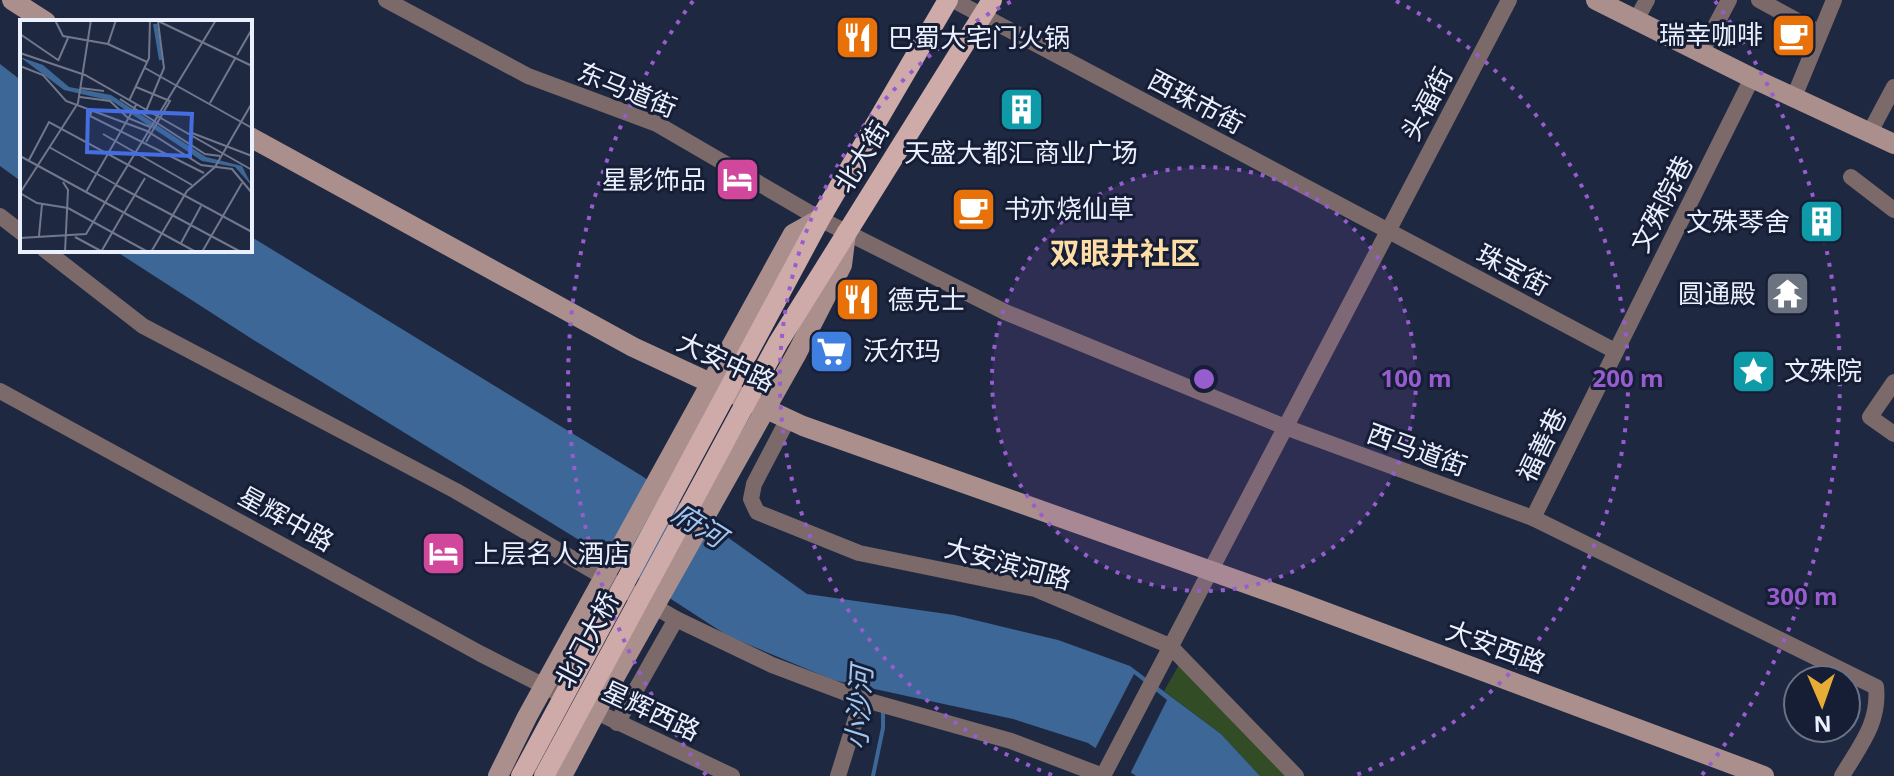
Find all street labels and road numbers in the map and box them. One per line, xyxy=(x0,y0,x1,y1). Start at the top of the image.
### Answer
street label: 东马道街 xyxy=(572,53,682,125)
street label: 西珠市街 xyxy=(1142,61,1251,141)
street label: 头福街 xyxy=(1392,61,1460,146)
street label: 北大街 xyxy=(825,114,897,199)
street label: 文殊院巷 xyxy=(1621,149,1701,258)
street label: 珠宝街 xyxy=(1471,235,1556,303)
street label: 大安中路 xyxy=(672,323,781,399)
street label: 福善巷 xyxy=(1508,402,1574,488)
street label: 西马道街 xyxy=(1362,414,1472,484)
street label: 星辉中路 xyxy=(232,477,341,559)
street label: 大安滨河路 xyxy=(941,529,1076,597)
street label: 北门大桥 xyxy=(546,585,626,694)
street label: 大安西路 xyxy=(1441,611,1551,681)
street label: 星辉西路 xyxy=(597,672,706,748)

